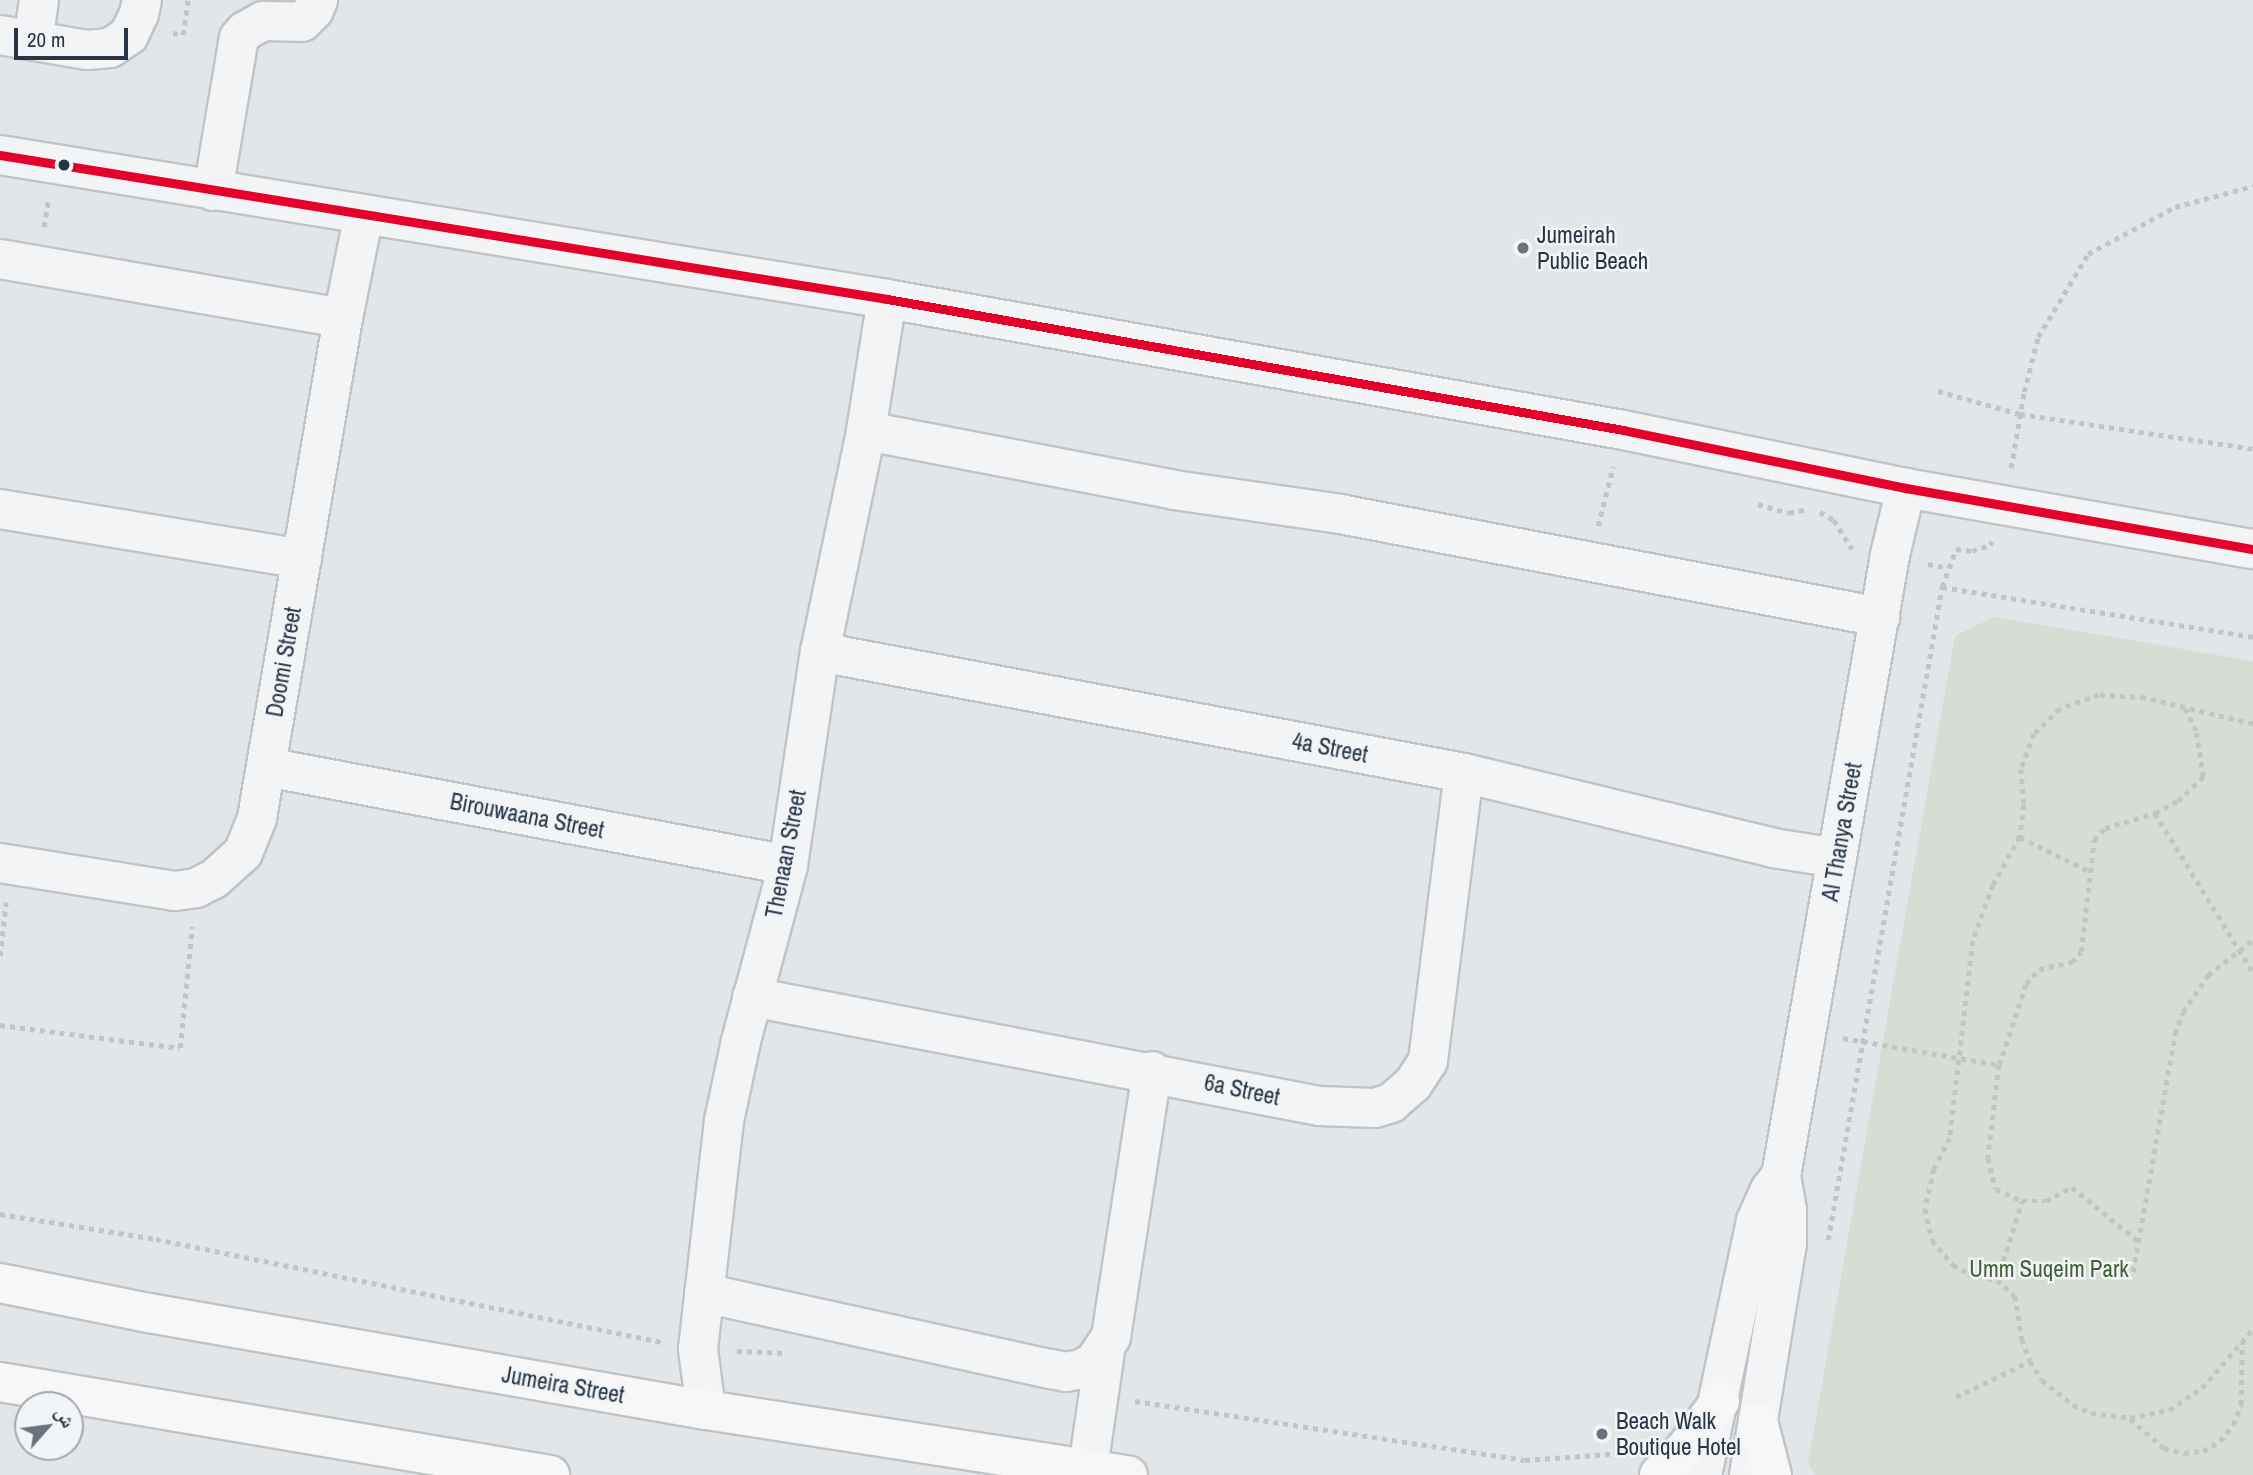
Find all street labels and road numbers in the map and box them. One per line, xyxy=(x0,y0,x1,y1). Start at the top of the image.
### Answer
street label: Doomi Street xyxy=(261,605,307,719)
street label: 4a Street xyxy=(1290,727,1370,769)
street label: Al Thanya Street xyxy=(1816,760,1868,904)
street label: Birouwaana Street xyxy=(448,788,606,844)
street label: Thenaan Street xyxy=(760,788,812,920)
street label: 6a Street xyxy=(1202,1069,1282,1111)
street label: Jumeira Street xyxy=(500,1361,626,1409)

